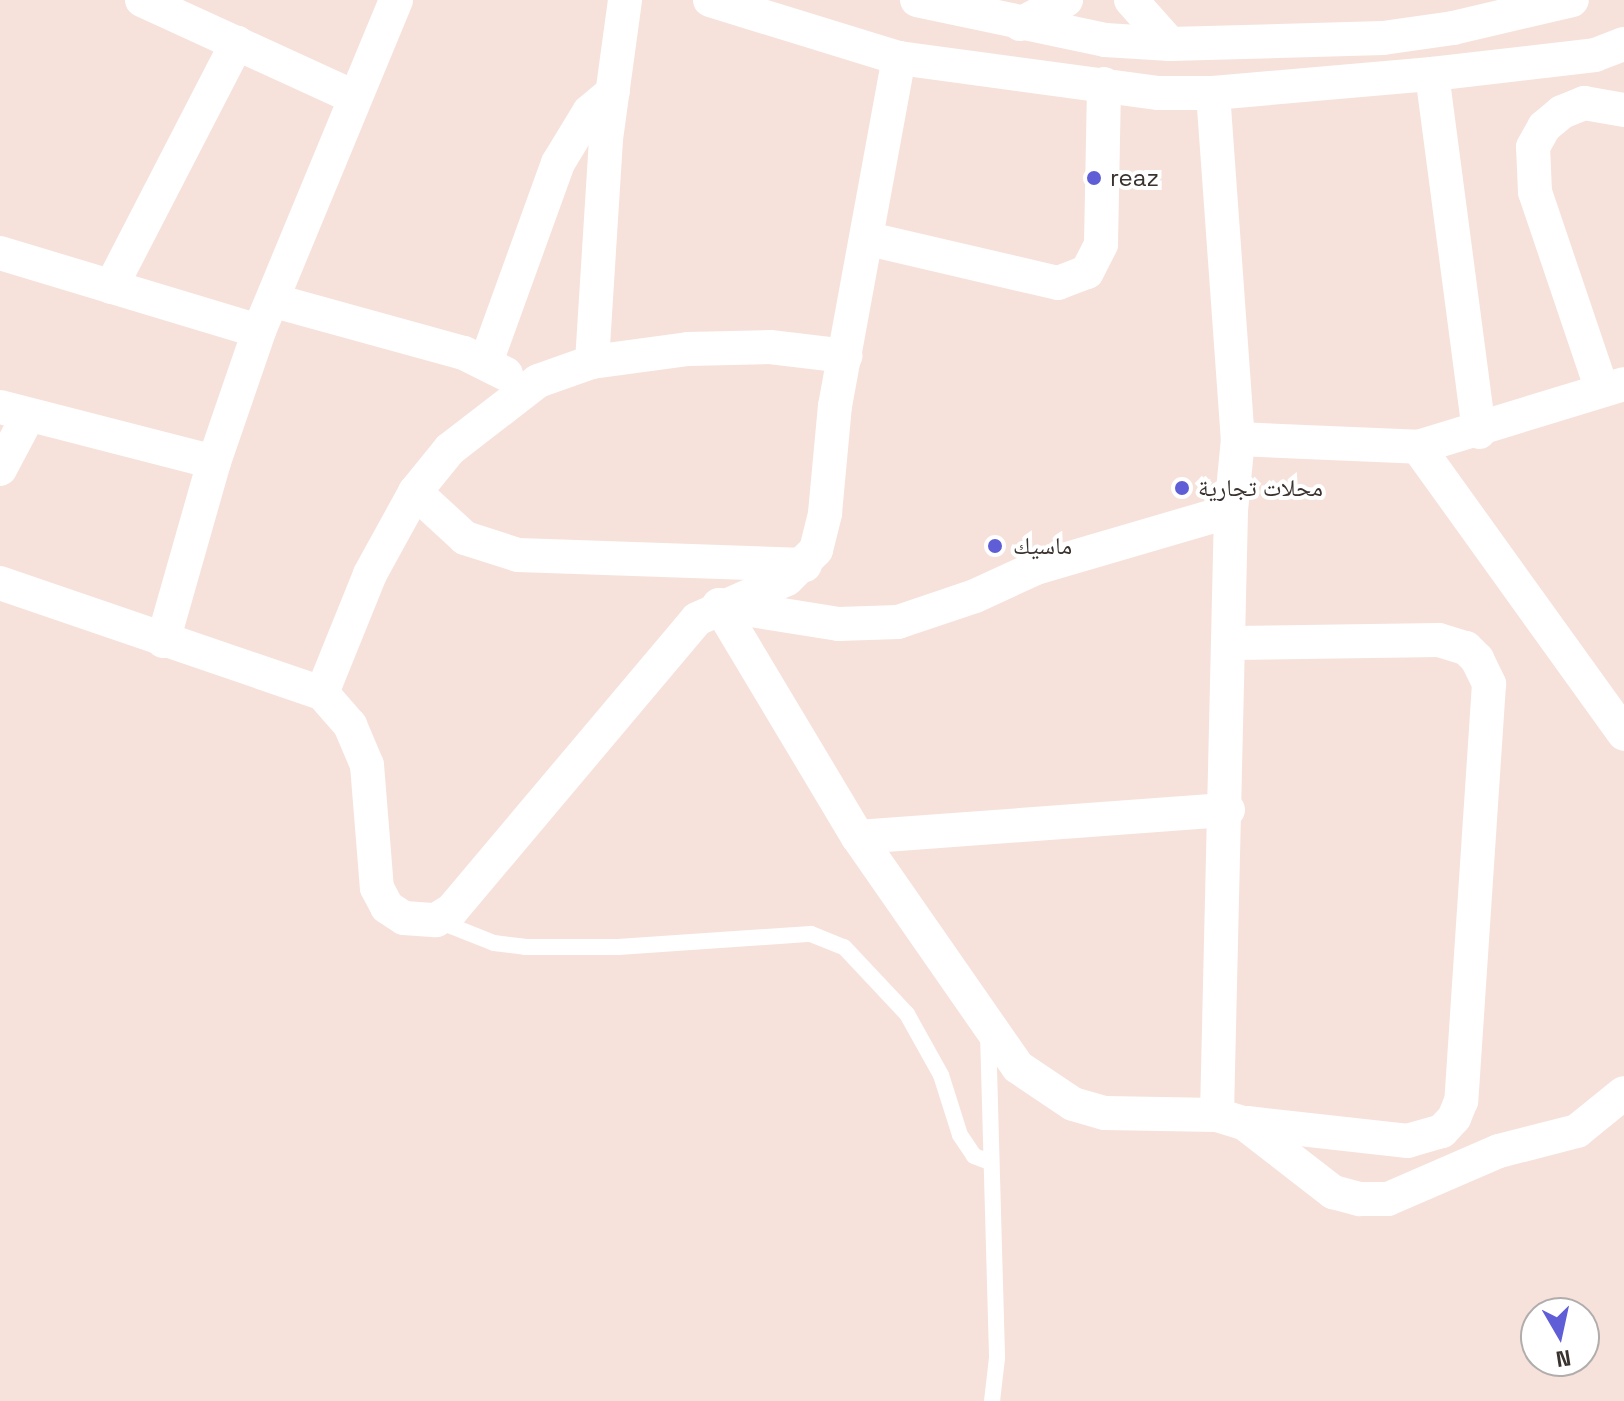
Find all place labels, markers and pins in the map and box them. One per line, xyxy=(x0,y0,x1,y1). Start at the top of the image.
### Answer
place label: reaz xyxy=(1110,164,1159,192)
marker: reaz xyxy=(1085,169,1103,187)
place label: محلات تجارية xyxy=(1198,474,1323,502)
marker: محلات تجارية xyxy=(1173,479,1191,497)
place label: ماسيك xyxy=(1013,532,1072,560)
marker: ماسيك xyxy=(984,535,1006,557)

